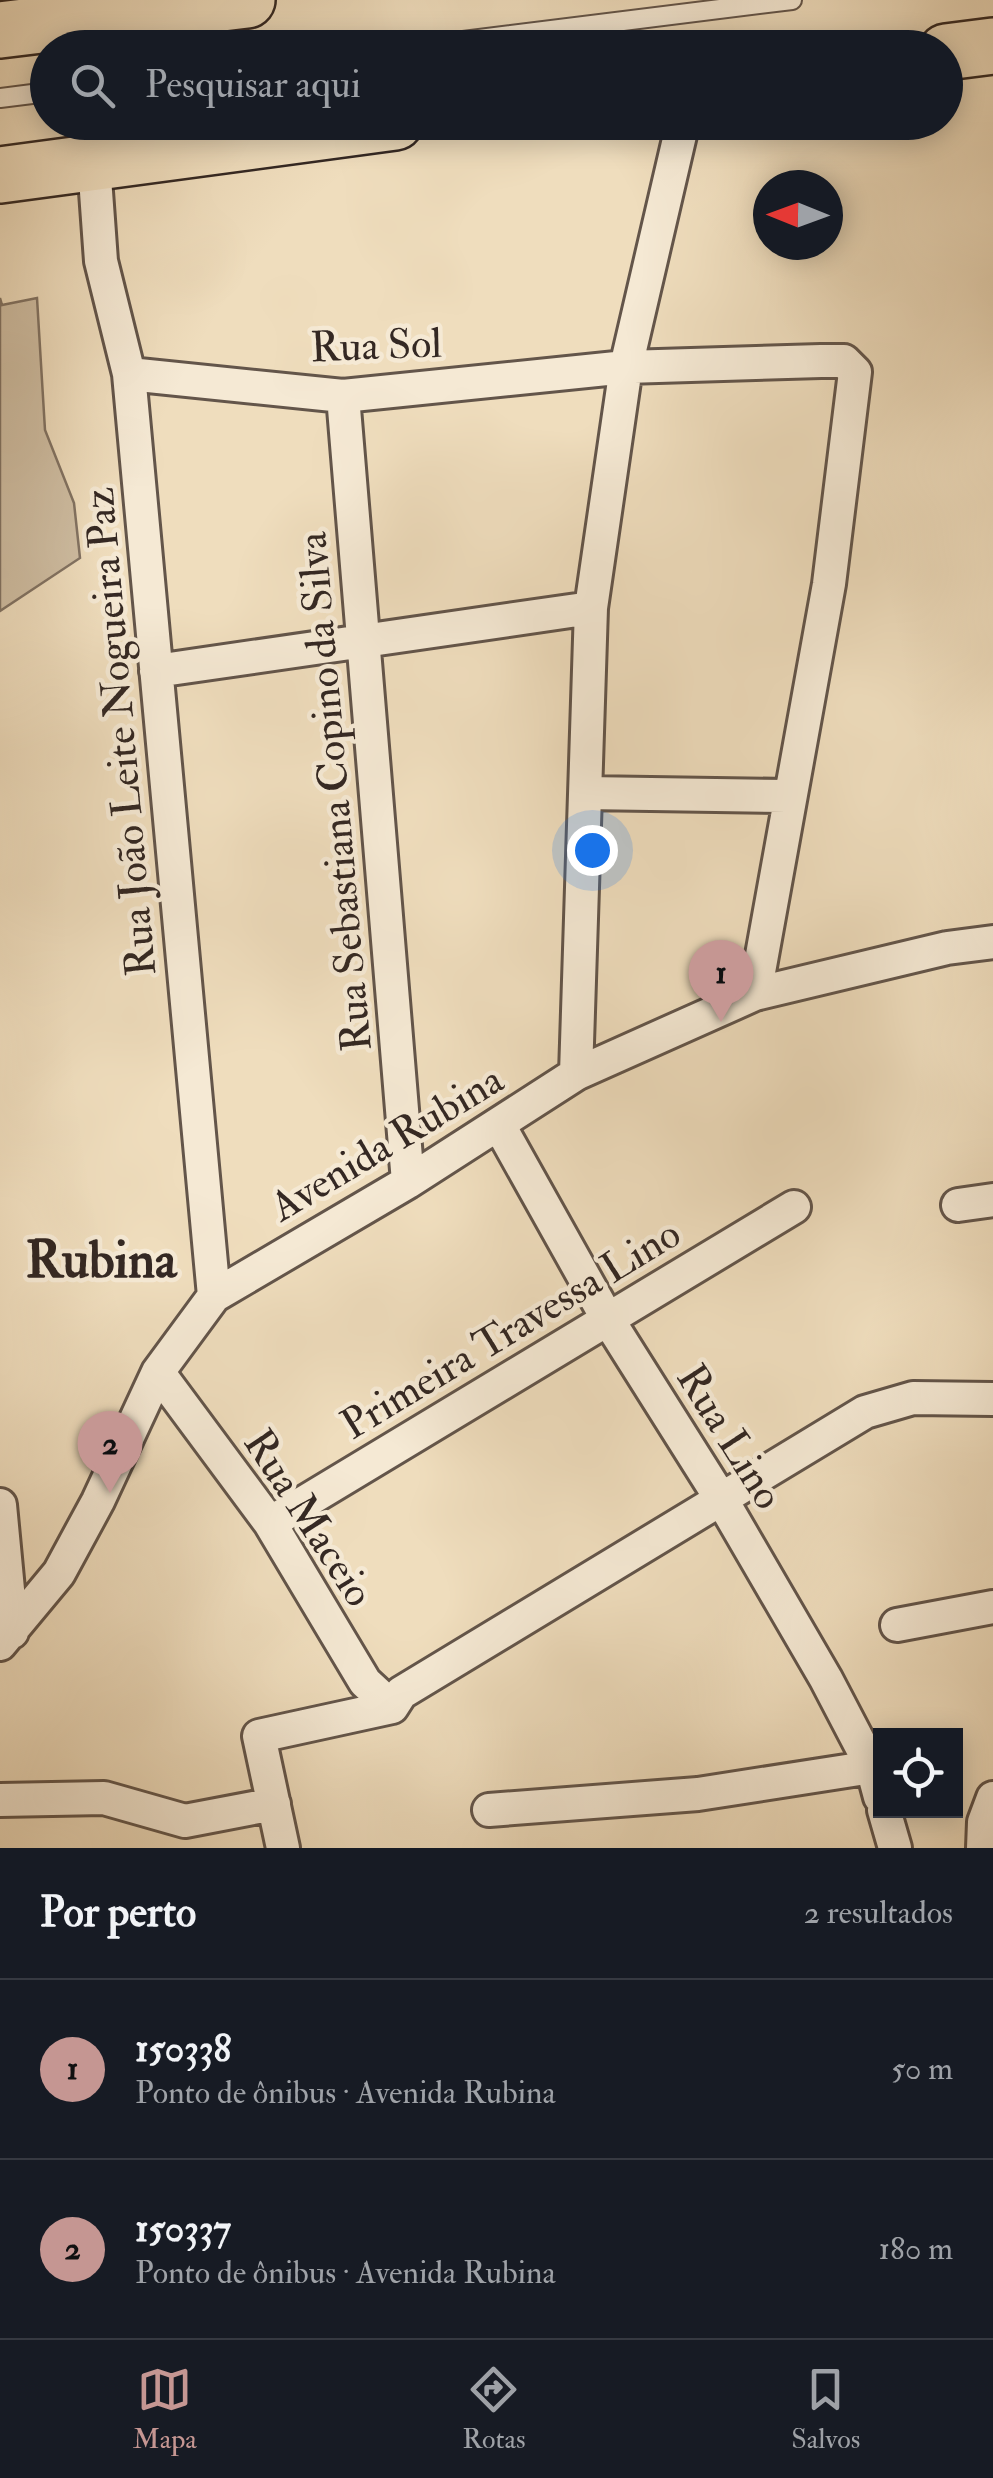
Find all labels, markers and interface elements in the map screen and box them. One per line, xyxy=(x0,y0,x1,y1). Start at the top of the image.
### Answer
search box xyxy=(30,30,963,140)
icon: search xyxy=(65,58,120,113)
text: Pesquisar aqui xyxy=(145,61,361,109)
north arrow xyxy=(753,170,843,260)
street label: Rua Sol xyxy=(309,318,443,374)
street label: Rua João Leite Nogueira Paz xyxy=(74,485,168,978)
street label: Rua Sebastiana Copino da Silva xyxy=(286,529,384,1054)
your location xyxy=(567,825,618,876)
pin: 1 xyxy=(688,940,754,1022)
street label: Avenida Rubina xyxy=(260,1054,513,1234)
street label: Primeira Travessa Lino xyxy=(332,1208,690,1452)
district label: Rubina xyxy=(26,1228,178,1293)
street label: Rua Lino xyxy=(665,1355,794,1519)
pin: 2 xyxy=(78,1410,142,1493)
street label: Rua Maceio xyxy=(232,1420,385,1616)
map controls xyxy=(873,1728,963,1818)
button: locate xyxy=(873,1728,963,1818)
text: Por perto xyxy=(40,1887,196,1939)
text: 2 resultados xyxy=(804,1893,953,1933)
text: 150338 xyxy=(135,2025,231,2073)
text: 1 xyxy=(67,2049,78,2089)
text: 50 m xyxy=(891,2049,953,2089)
text: Ponto de ônibus · Avenida Rubina xyxy=(135,2073,556,2113)
text: 150337 xyxy=(135,2205,231,2253)
text: 2 xyxy=(64,2229,81,2269)
text: 180 m xyxy=(879,2229,953,2269)
text: Ponto de ônibus · Avenida Rubina xyxy=(135,2253,556,2293)
tab: Mapa xyxy=(133,2362,197,2457)
tab: Rotas xyxy=(462,2362,526,2457)
tab: Salvos xyxy=(791,2362,860,2457)

